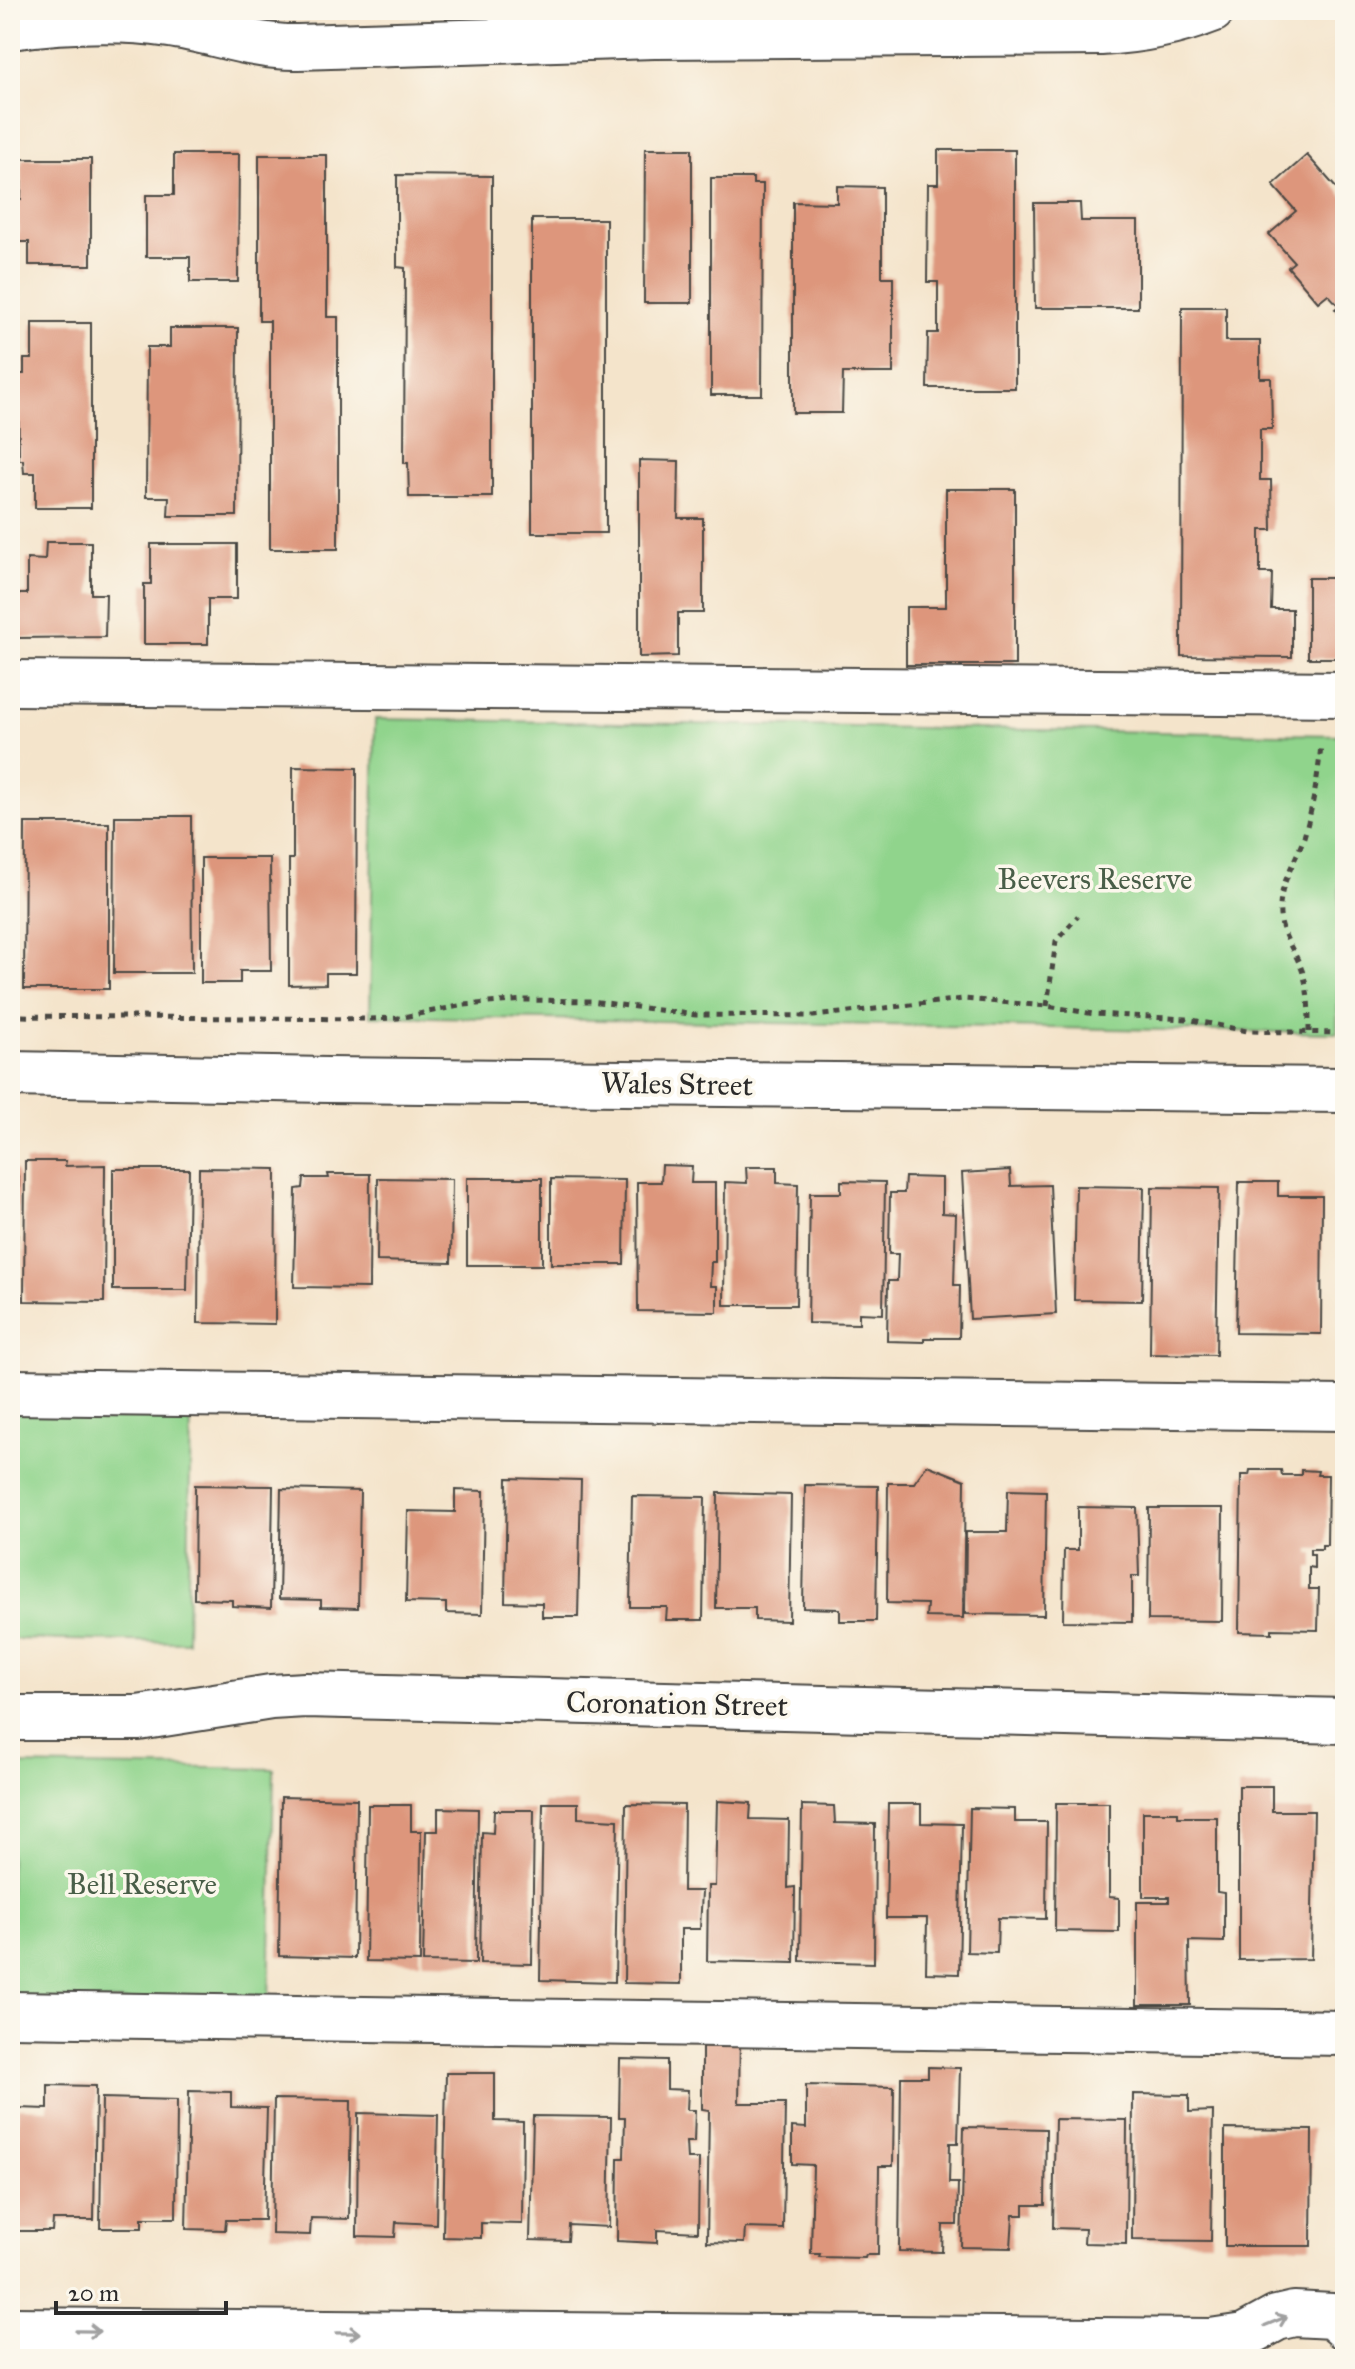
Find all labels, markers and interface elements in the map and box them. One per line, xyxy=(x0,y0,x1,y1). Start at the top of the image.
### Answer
park label: Beevers Reserve xyxy=(998,861,1192,897)
street label: Wales Street xyxy=(601,1065,754,1103)
street label: Coronation Street xyxy=(566,1684,789,1724)
park label: Bell Reserve xyxy=(67,1866,217,1902)
scale bar xyxy=(56,2265,226,2315)
text: 20 m xyxy=(68,2278,119,2308)
one-way arrow xyxy=(1263,2312,1288,2327)
one-way arrow xyxy=(74,2323,101,2339)
one-way arrow xyxy=(334,2326,361,2341)

